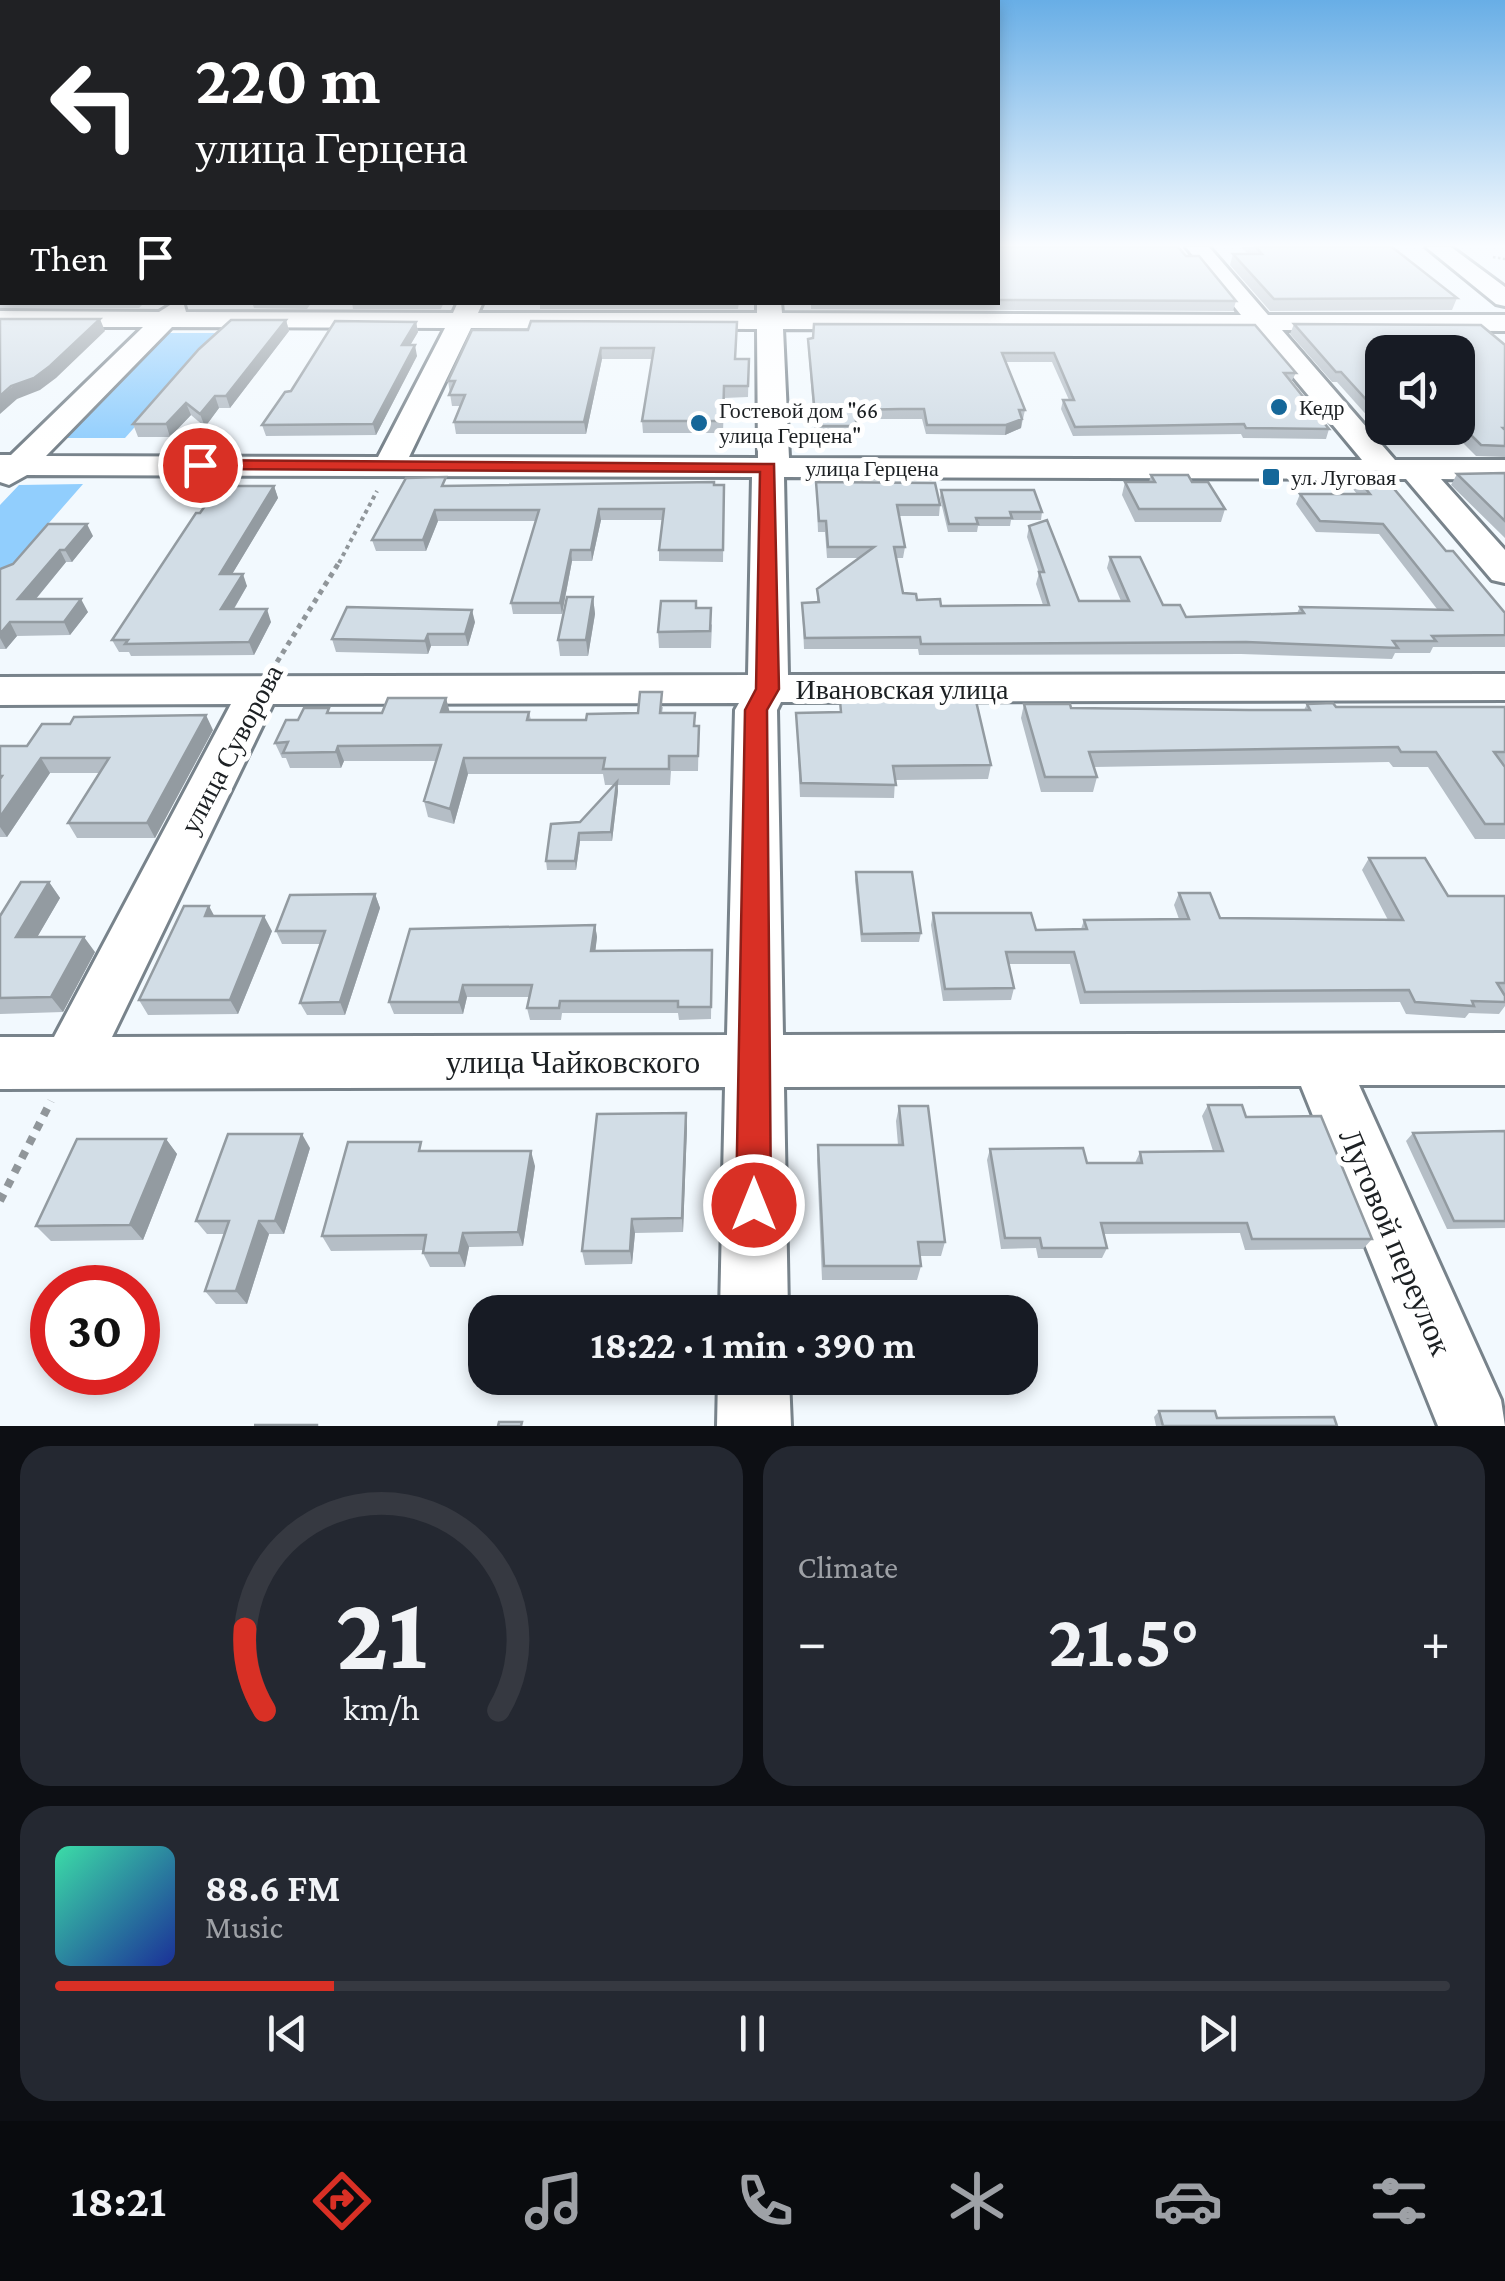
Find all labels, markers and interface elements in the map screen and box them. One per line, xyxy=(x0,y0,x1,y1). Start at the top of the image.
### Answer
icon: left xyxy=(30,40,160,170)
text: 220 m xyxy=(195,40,381,118)
text: улица Герцена xyxy=(195,123,468,173)
icon: arrive xyxy=(128,230,183,285)
text: Then xyxy=(30,237,108,279)
map controls xyxy=(1365,335,1475,445)
button: sound xyxy=(1365,335,1475,445)
place label: Кедр xyxy=(1299,395,1345,420)
marker: Кедр xyxy=(1268,396,1290,418)
place label: Гостевой дом "66 улица Герцена" xyxy=(719,398,878,448)
marker: Гостевой дом "66 улица Герцена" xyxy=(688,412,710,434)
pin xyxy=(158,423,243,508)
icon: arrive xyxy=(173,438,228,493)
street label: улица Герцена xyxy=(805,456,939,481)
place label: ул. Луговая xyxy=(1291,465,1396,490)
marker: ул. Луговая xyxy=(1260,466,1282,488)
street label: улица Суворова xyxy=(174,659,289,839)
street label: Ивановская улица xyxy=(796,674,1009,705)
street label: улица Чайковского xyxy=(446,1044,700,1080)
street label: Луговой переулок xyxy=(1332,1124,1460,1361)
position arrow xyxy=(702,1153,806,1257)
speed limit sign: 30 xyxy=(30,1265,160,1395)
text: 18:22 · 1 min · 390 m xyxy=(591,1324,915,1366)
text: Climate xyxy=(798,1549,898,1585)
text: 21 xyxy=(335,1575,427,1690)
text: 21.5° xyxy=(1048,1599,1199,1682)
text: − xyxy=(798,1611,827,1672)
text: + xyxy=(1421,1611,1450,1672)
text: km/h xyxy=(343,1688,420,1728)
text: 88.6 FM xyxy=(205,1867,340,1909)
text: Music xyxy=(205,1909,283,1945)
icon: previous xyxy=(260,2006,315,2061)
icon: pause xyxy=(725,2006,780,2061)
icon: next xyxy=(1190,2006,1245,2061)
icon: directions xyxy=(307,2166,377,2236)
icon: music xyxy=(519,2166,589,2236)
icon: phone xyxy=(730,2166,800,2236)
icon: climate xyxy=(942,2166,1012,2236)
icon: car xyxy=(1153,2166,1223,2236)
icon: filters xyxy=(1364,2166,1434,2236)
text: 18:21 xyxy=(71,2176,166,2226)

